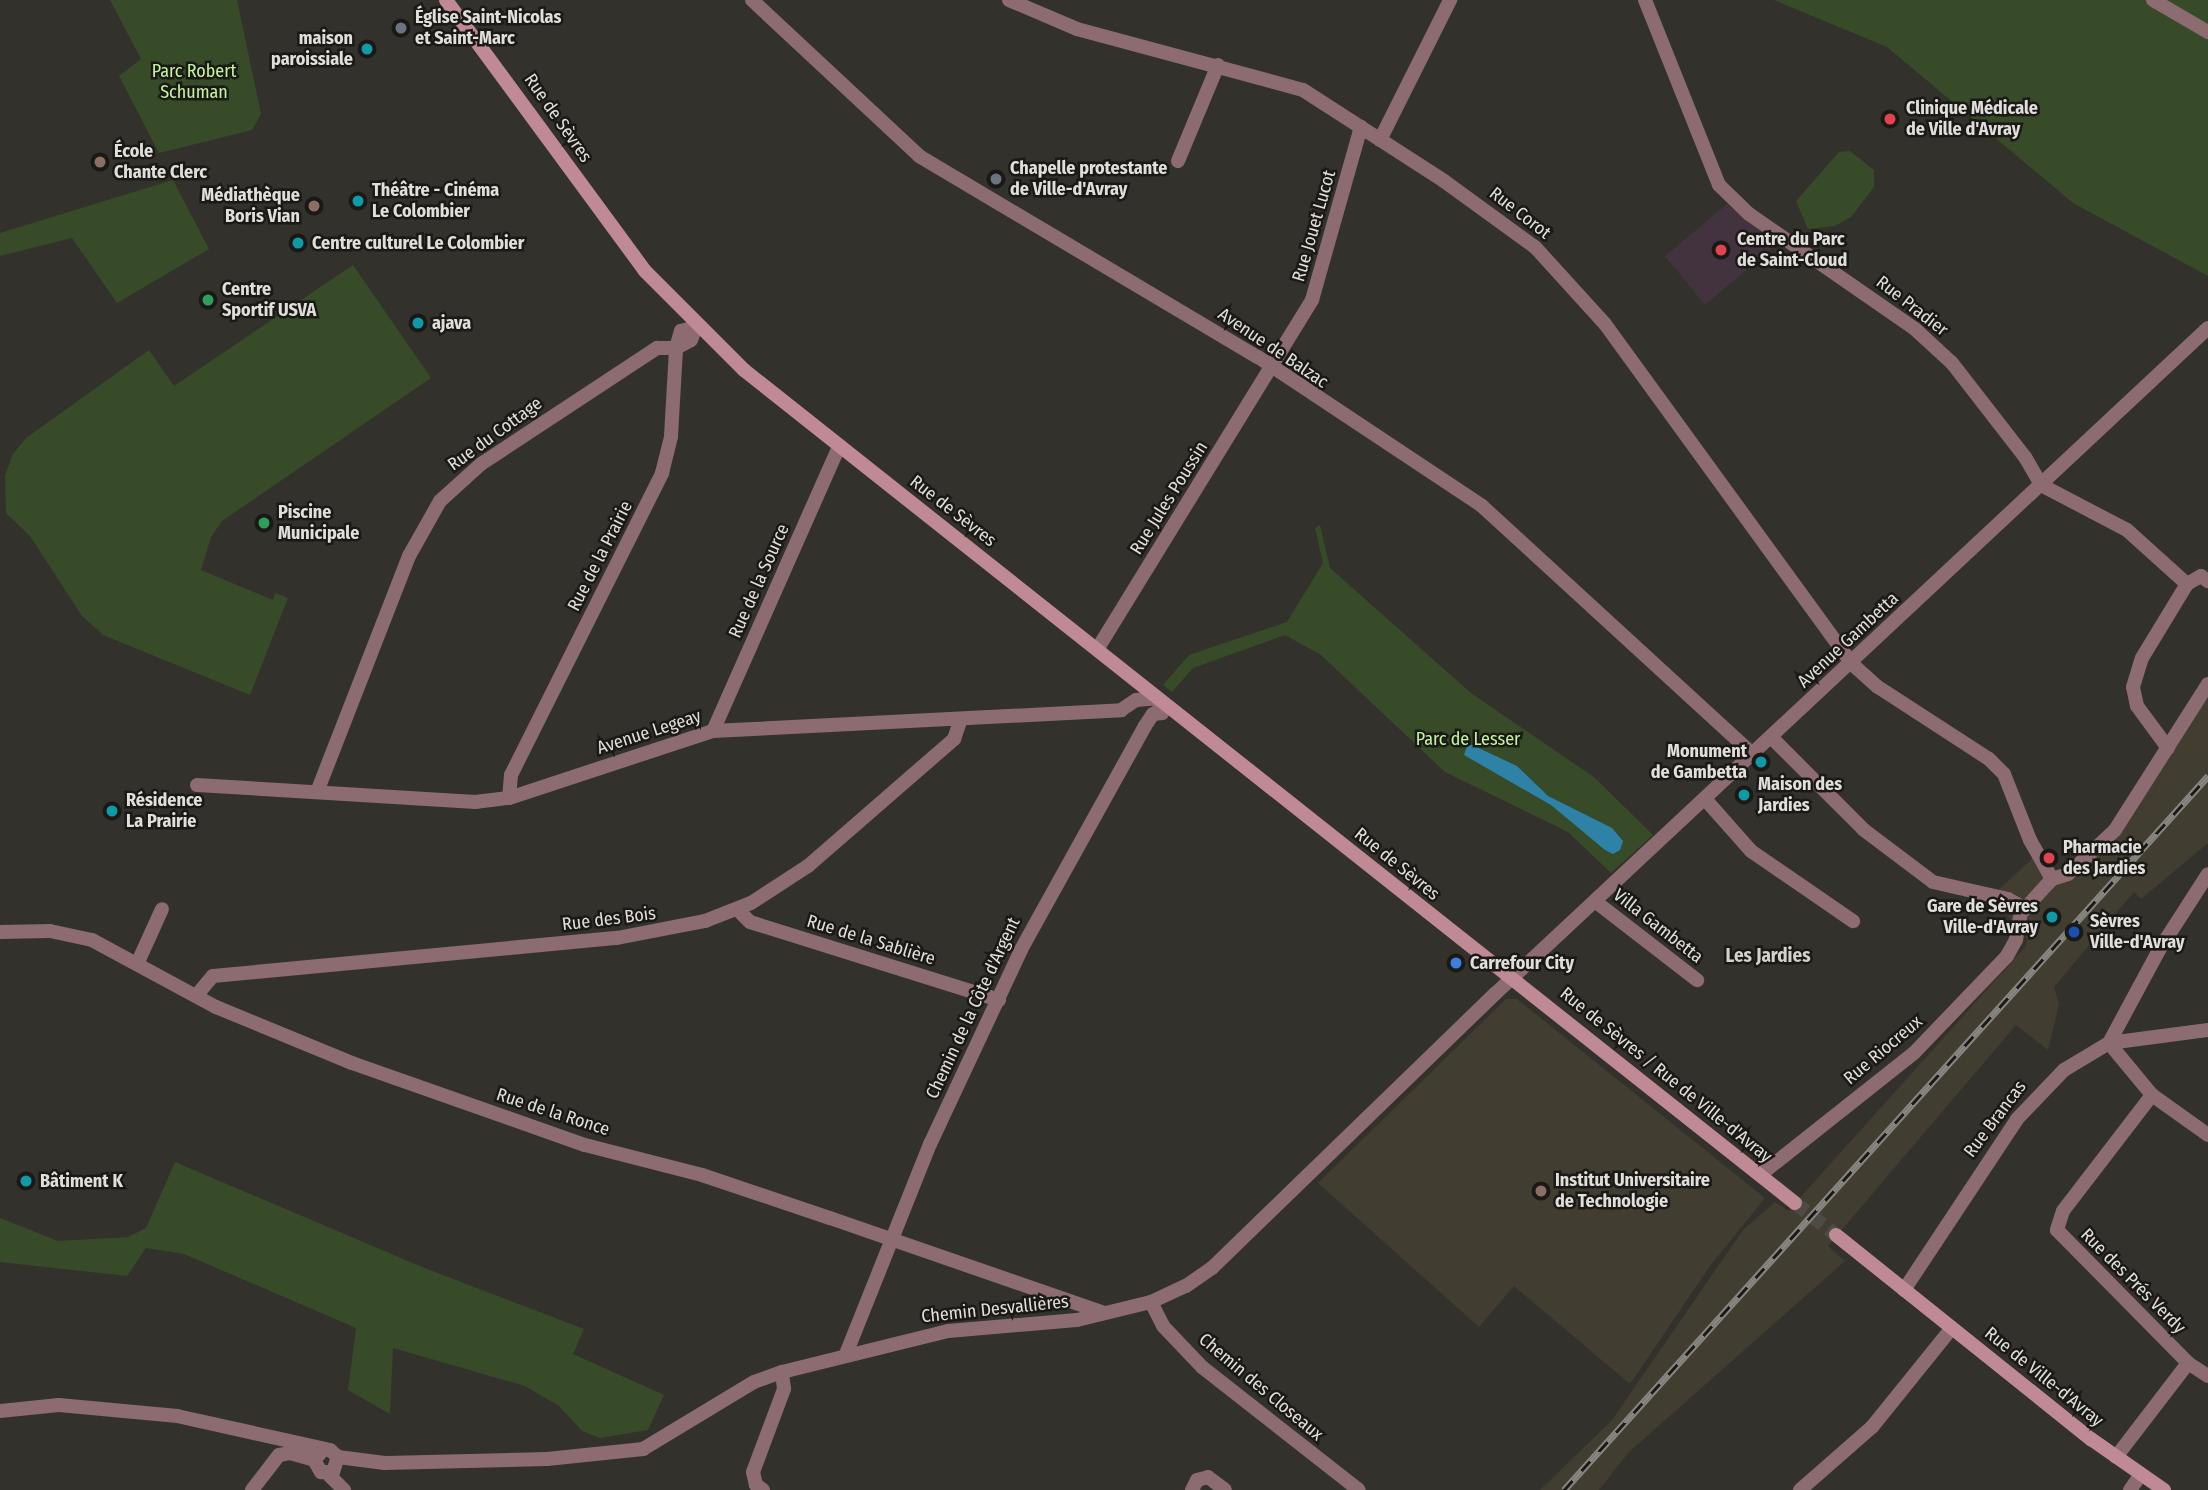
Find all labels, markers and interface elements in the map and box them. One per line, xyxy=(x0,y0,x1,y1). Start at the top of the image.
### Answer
place label: Église Saint-Nicolas et Saint-Marc xyxy=(415,7,561,50)
marker: Église Saint-Nicolas et Saint-Marc xyxy=(393,20,409,36)
place label: maison paroissiale xyxy=(271,28,353,70)
marker: maison paroissiale xyxy=(359,41,375,57)
park label: Parc Robert Schuman xyxy=(152,61,236,104)
street label: Rue de Sèvres xyxy=(520,70,596,166)
place label: Clinique Médicale de Ville d'Avray xyxy=(1906,98,2038,140)
marker: Clinique Médicale de Ville d'Avray xyxy=(1880,109,1900,129)
place label: École Chante Clerc xyxy=(114,141,207,184)
marker: École Chante Clerc xyxy=(92,154,108,170)
place label: Chapelle protestante de Ville-d'Avray xyxy=(1010,158,1167,200)
street label: Rue Jouet Lucot xyxy=(1288,168,1340,284)
marker: Chapelle protestante de Ville-d'Avray xyxy=(988,171,1004,187)
place label: Théâtre - Cinéma Le Colombier xyxy=(372,180,499,222)
street label: Rue Corot xyxy=(1485,182,1555,244)
place label: Médiathèque Boris Vian xyxy=(201,185,300,228)
marker: Théâtre - Cinéma Le Colombier xyxy=(350,193,366,209)
marker: Médiathèque Boris Vian xyxy=(306,198,322,214)
place label: Centre du Parc de Saint-Cloud xyxy=(1737,229,1847,272)
place label: Centre culturel Le Colombier xyxy=(312,232,524,254)
marker: Centre culturel Le Colombier xyxy=(290,235,306,251)
marker: Centre du Parc de Saint-Cloud xyxy=(1711,240,1731,260)
street label: Rue Pradier xyxy=(1872,271,1952,341)
place label: Centre Sportif USVA xyxy=(222,279,316,322)
marker: Centre Sportif USVA xyxy=(200,292,216,308)
street label: Avenue de Balzac xyxy=(1214,303,1332,393)
place label: ajava xyxy=(432,312,471,334)
marker: ajava xyxy=(410,315,426,331)
street label: Rue du Cottage xyxy=(444,393,546,475)
street label: Rue Jules Poussin xyxy=(1126,438,1212,558)
street label: Rue de Sèvres xyxy=(906,471,1000,551)
street label: Rue de la Prairie xyxy=(563,497,637,615)
place label: Piscine Municipale xyxy=(278,502,359,544)
marker: Piscine Municipale xyxy=(256,515,272,531)
street label: Rue de la Source xyxy=(724,521,794,641)
street label: Avenue Gambetta xyxy=(1793,588,1903,692)
street label: Avenue Legeay xyxy=(594,705,704,759)
park label: Parc de Lesser xyxy=(1416,728,1520,750)
place label: Monument de Gambetta xyxy=(1651,741,1747,784)
marker: Monument de Gambetta xyxy=(1753,754,1769,770)
place label: Maison des Jardies xyxy=(1758,774,1842,816)
marker: Maison des Jardies xyxy=(1736,787,1752,803)
place label: Résidence La Prairie xyxy=(126,790,202,832)
marker: Résidence La Prairie xyxy=(104,803,120,819)
street label: Rue de Sèvres xyxy=(1350,823,1444,905)
place label: Pharmacie des Jardies xyxy=(2063,837,2145,880)
marker: Pharmacie des Jardies xyxy=(2041,850,2057,866)
street label: Villa Gambetta xyxy=(1609,884,1707,968)
place label: Gare de Sèvres Ville-d'Avray xyxy=(1927,896,2038,939)
street label: Rue des Bois xyxy=(561,903,657,935)
marker: Gare de Sèvres Ville-d'Avray xyxy=(2044,909,2060,925)
street label: Rue de la Sablière xyxy=(804,910,938,970)
place label: Sèvres Ville-d'Avray xyxy=(2090,911,2185,954)
street label: Chemin de la Côte d'Argent xyxy=(921,914,1025,1102)
marker: Sèvres Ville-d'Avray xyxy=(2064,922,2084,942)
district label: Les Jardies xyxy=(1726,945,1810,967)
place label: Carrefour City xyxy=(1470,952,1574,974)
marker: Carrefour City xyxy=(1448,955,1464,971)
street label: Rue de Sèvres / Rue de Ville-d'Avray xyxy=(1556,983,1776,1167)
street label: Rue Riocreux xyxy=(1839,1011,1927,1089)
street label: Rue Brancas xyxy=(1959,1077,2031,1161)
street label: Rue de la Ronce xyxy=(494,1084,612,1140)
place label: Bâtiment K xyxy=(40,1170,123,1192)
place label: Institut Universitaire de Technologie xyxy=(1555,1170,1710,1212)
marker: Bâtiment K xyxy=(18,1173,34,1189)
marker: Institut Universitaire de Technologie xyxy=(1533,1183,1549,1199)
street label: Rue des Prés Verdy xyxy=(2076,1224,2190,1338)
street label: Chemin Desvallières xyxy=(920,1291,1070,1327)
street label: Rue de Ville-d'Avray xyxy=(1980,1323,2108,1431)
street label: Chemin des Closeaux xyxy=(1194,1329,1328,1445)

